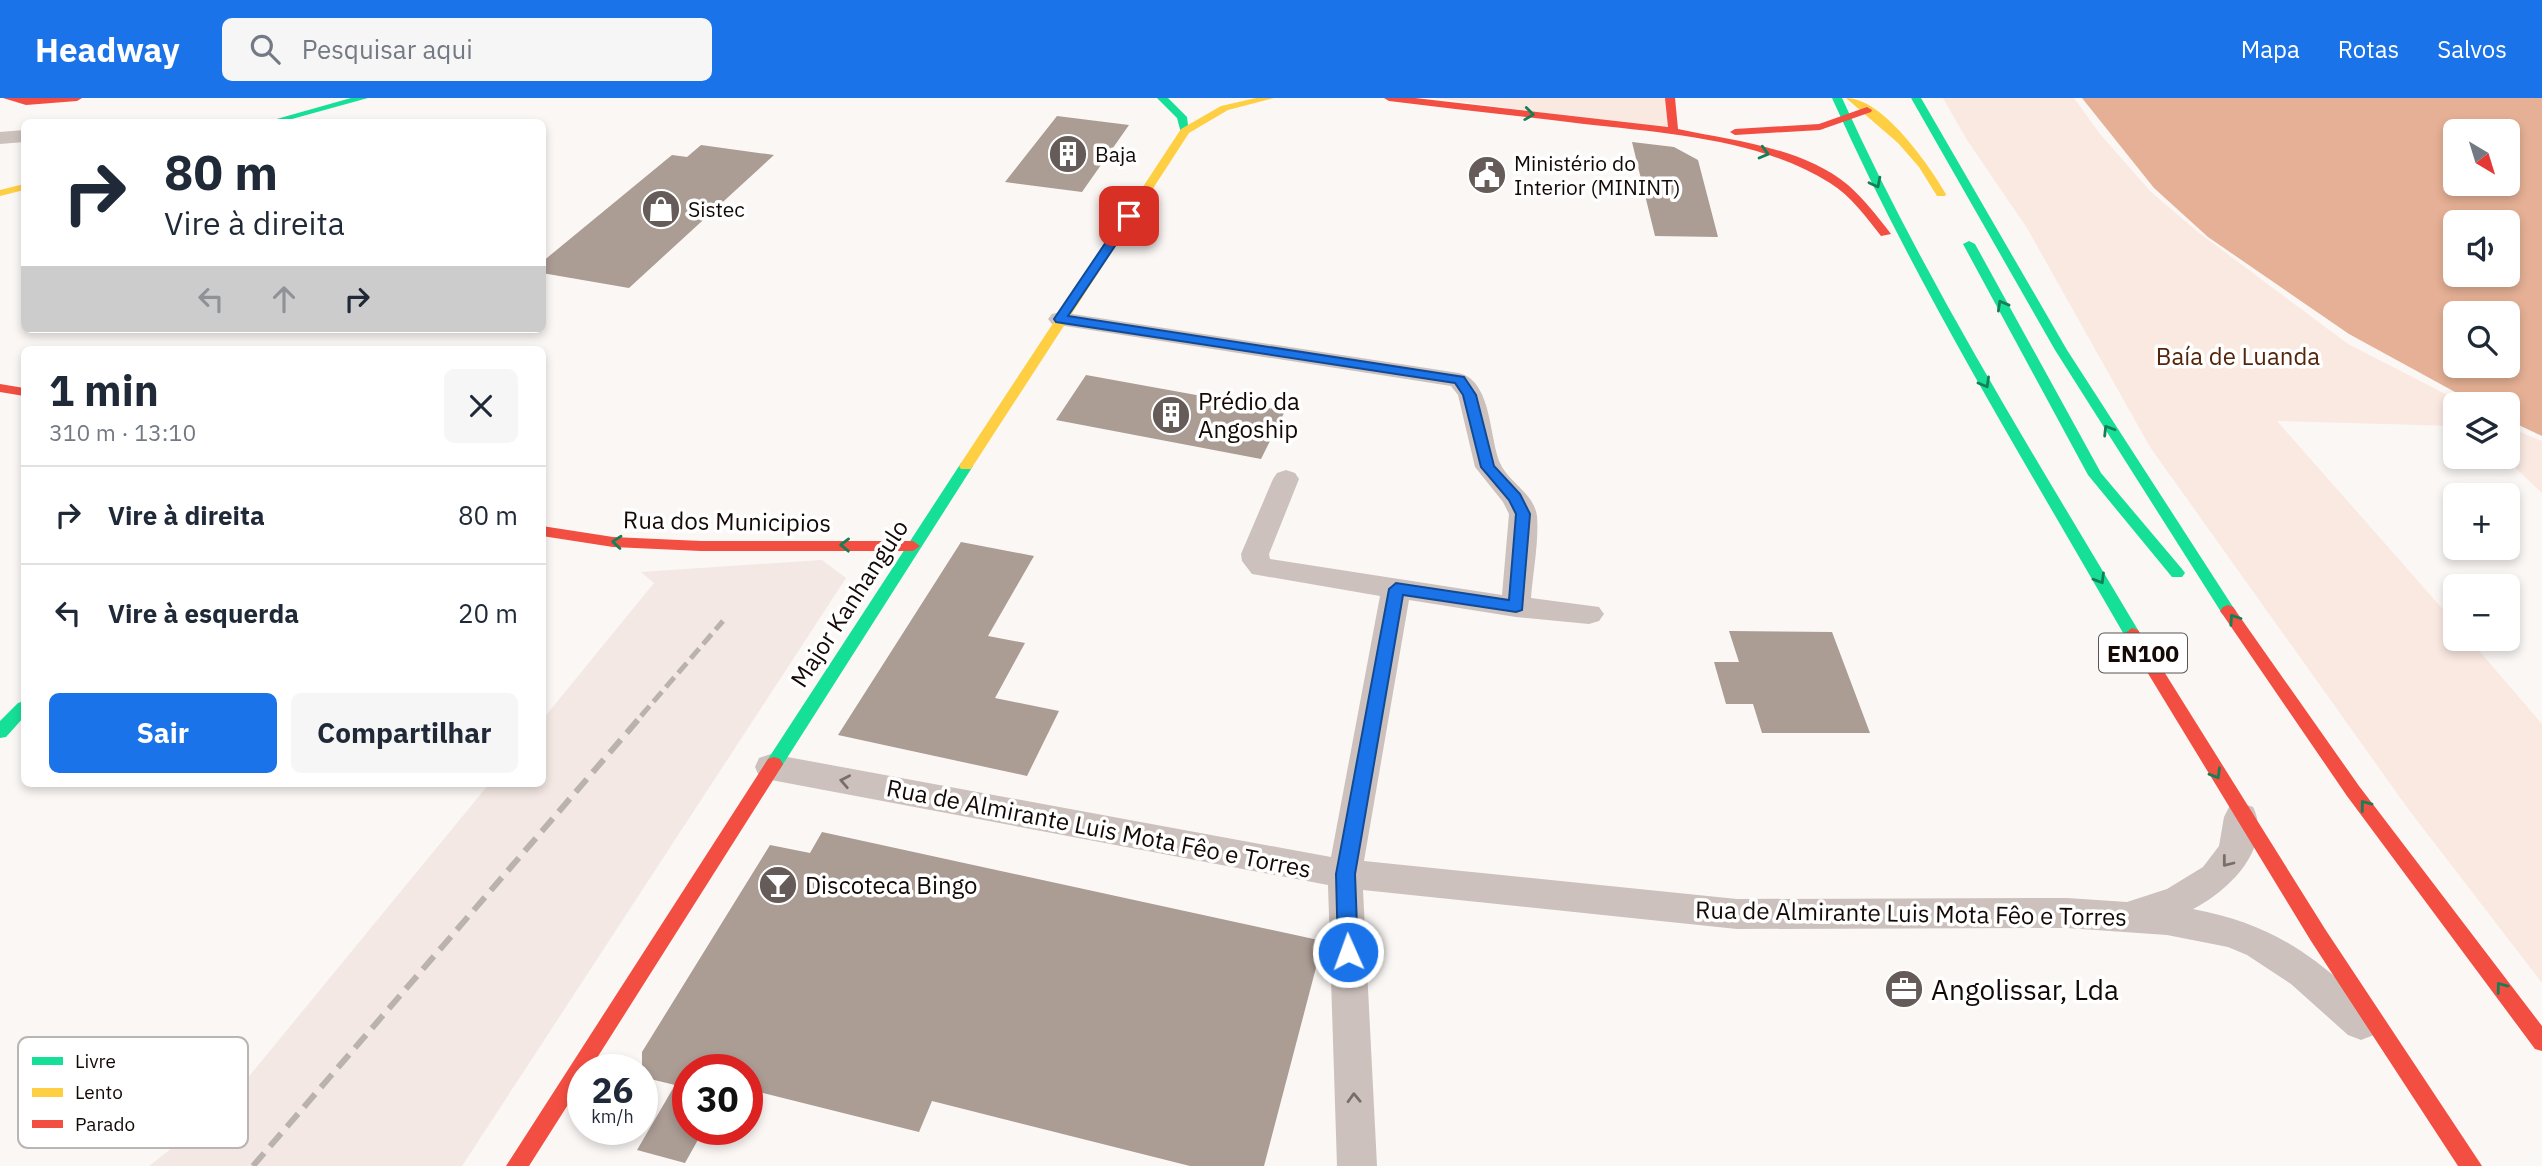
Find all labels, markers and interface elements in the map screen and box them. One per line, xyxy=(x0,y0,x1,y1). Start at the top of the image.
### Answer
search box xyxy=(222,18,712,81)
text: Headway xyxy=(35,28,180,71)
icon: search xyxy=(246,30,284,68)
text: Pesquisar aqui xyxy=(302,32,473,66)
text: Mapa xyxy=(2241,33,2300,65)
text: Rotas xyxy=(2338,33,2399,65)
text: Salvos xyxy=(2437,33,2507,65)
one-way arrow xyxy=(1524,107,1535,122)
north arrow xyxy=(2443,119,2520,196)
map controls xyxy=(2443,119,2520,651)
building icon: Baja xyxy=(1047,133,1089,175)
text: 80 m xyxy=(164,140,278,203)
place label: Baja xyxy=(1095,140,1136,168)
one-way arrow xyxy=(1757,145,1769,159)
icon: right xyxy=(49,147,140,238)
place label: Ministério do Interior (MININT) xyxy=(1514,149,1681,201)
public building icon: Ministério do Interior (MININT) xyxy=(1466,154,1508,196)
one-way arrow xyxy=(1868,176,1882,188)
pin xyxy=(1099,186,1159,246)
shop icon: Sistec xyxy=(640,188,682,230)
place label: Sistec xyxy=(688,195,745,223)
icon: arrive xyxy=(1110,197,1148,235)
text: Vire à direita xyxy=(164,202,345,244)
button: sound xyxy=(2443,210,2520,287)
icon: left xyxy=(192,280,230,318)
icon: ahead xyxy=(265,280,303,318)
icon: right xyxy=(338,280,376,318)
one-way arrow xyxy=(1997,299,2010,312)
button: search xyxy=(2443,301,2520,378)
park label: Baía de Luanda xyxy=(2156,340,2320,372)
text: 1 min xyxy=(49,363,159,418)
button: close xyxy=(444,369,518,443)
one-way arrow xyxy=(1976,375,1989,388)
place label: Prédio da Angoship xyxy=(1198,385,1300,445)
button: layers xyxy=(2443,392,2520,469)
building icon: Prédio da Angoship xyxy=(1150,394,1192,436)
text: 310 m · 13:10 xyxy=(49,417,196,447)
one-way arrow xyxy=(2103,424,2116,437)
button: + xyxy=(2443,483,2520,560)
icon: right xyxy=(49,496,87,534)
text: Vire à direita xyxy=(108,498,265,532)
text: 80 m xyxy=(458,498,518,532)
street label: Rua dos Municipios xyxy=(623,503,831,539)
street label: Major Kanhangulo xyxy=(783,513,915,693)
one-way arrow xyxy=(612,535,623,550)
one-way arrow xyxy=(839,537,849,553)
one-way arrow xyxy=(2091,572,2104,585)
button: − xyxy=(2443,574,2520,651)
icon: left xyxy=(49,594,87,632)
text: Vire à esquerda xyxy=(108,596,299,630)
text: 20 m xyxy=(458,596,518,630)
one-way arrow xyxy=(2230,614,2243,627)
road number: EN100 xyxy=(2099,634,2187,673)
button: Sair xyxy=(49,693,277,773)
button: Compartilhar xyxy=(291,693,518,773)
one-way arrow xyxy=(2208,767,2221,780)
street label: Rua de Almirante Luis Mota Fêo e Torres xyxy=(884,771,1314,885)
one-way arrow xyxy=(839,774,851,789)
one-way arrow xyxy=(2361,800,2373,813)
one-way arrow xyxy=(2223,855,2236,867)
bar icon: Discoteca Bingo xyxy=(757,864,799,906)
place label: Discoteca Bingo xyxy=(805,869,978,901)
street label: Rua de Almirante Luis Mota Fêo e Torres xyxy=(1695,893,2127,933)
position arrow xyxy=(1311,915,1385,989)
office icon: Angolissar, Lda xyxy=(1883,968,1925,1010)
place label: Angolissar, Lda xyxy=(1931,971,2119,1008)
one-way arrow xyxy=(2497,982,2510,995)
legend xyxy=(18,1037,248,1148)
text: Livre xyxy=(75,1049,116,1073)
speed limit sign: 30 xyxy=(672,1054,763,1145)
text: 26 xyxy=(591,1067,634,1113)
text: Lento xyxy=(75,1080,123,1104)
one-way arrow xyxy=(1346,1092,1361,1103)
text: km/h xyxy=(591,1105,634,1128)
text: Parado xyxy=(75,1112,135,1136)

